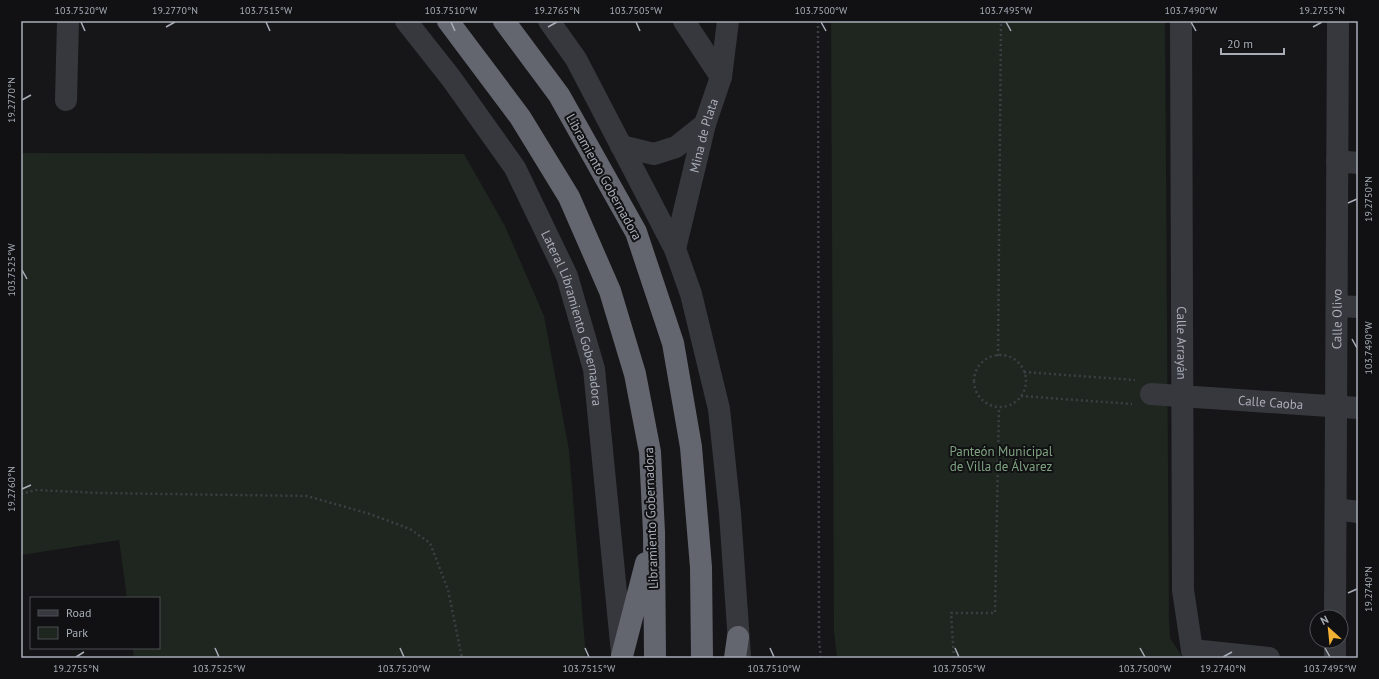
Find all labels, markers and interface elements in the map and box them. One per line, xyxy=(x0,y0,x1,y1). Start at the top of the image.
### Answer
text: 103.7520°W xyxy=(55,4,108,17)
text: 19.2770°N xyxy=(152,4,198,17)
text: 103.7515°W xyxy=(240,4,293,17)
text: 103.7510°W xyxy=(425,4,478,17)
text: 19.2765°N xyxy=(534,4,580,17)
text: 103.7505°W xyxy=(610,4,663,17)
text: 103.7500°W xyxy=(795,4,848,17)
text: 103.7495°W xyxy=(980,4,1033,17)
text: 103.7490°W xyxy=(1165,4,1218,17)
text: 19.2755°N xyxy=(1299,4,1345,17)
scale bar xyxy=(1221,30,1284,56)
text: 20 m xyxy=(1227,36,1253,51)
text: 19.2770°N xyxy=(5,77,18,123)
street label: Mina de Plata xyxy=(685,96,722,174)
street label: Libramiento Gobernadora xyxy=(562,111,646,243)
text: 19.2750°N xyxy=(1362,176,1375,222)
street label: Lateral Libramiento Gobernadora xyxy=(538,227,606,407)
text: 103.7525°W xyxy=(5,243,18,296)
street label: Calle Olivo xyxy=(1328,289,1345,349)
street label: Calle Arrayán xyxy=(1174,306,1191,380)
text: 103.7490°W xyxy=(1362,321,1375,374)
street label: Calle Caoba xyxy=(1238,391,1304,413)
park label: Panteón Municipal de Villa de Álvarez xyxy=(949,443,1053,475)
street label: Libramiento Gobernadora xyxy=(640,447,662,589)
text: 19.2760°N xyxy=(5,466,18,512)
text: 19.2740°N xyxy=(1362,566,1375,612)
legend xyxy=(30,597,160,649)
text: Road xyxy=(66,605,91,620)
north arrow xyxy=(1309,609,1349,649)
text: N xyxy=(1318,612,1331,628)
text: Park xyxy=(66,625,88,640)
text: 19.2755°N xyxy=(53,662,99,675)
text: 103.7525°W xyxy=(193,662,246,675)
text: 103.7520°W xyxy=(378,662,431,675)
text: 103.7515°W xyxy=(563,662,616,675)
text: 103.7510°W xyxy=(748,662,801,675)
text: 103.7505°W xyxy=(933,662,986,675)
text: 103.7500°W xyxy=(1119,662,1172,675)
text: 19.2740°N xyxy=(1200,662,1246,675)
text: 103.7495°W xyxy=(1304,662,1357,675)

